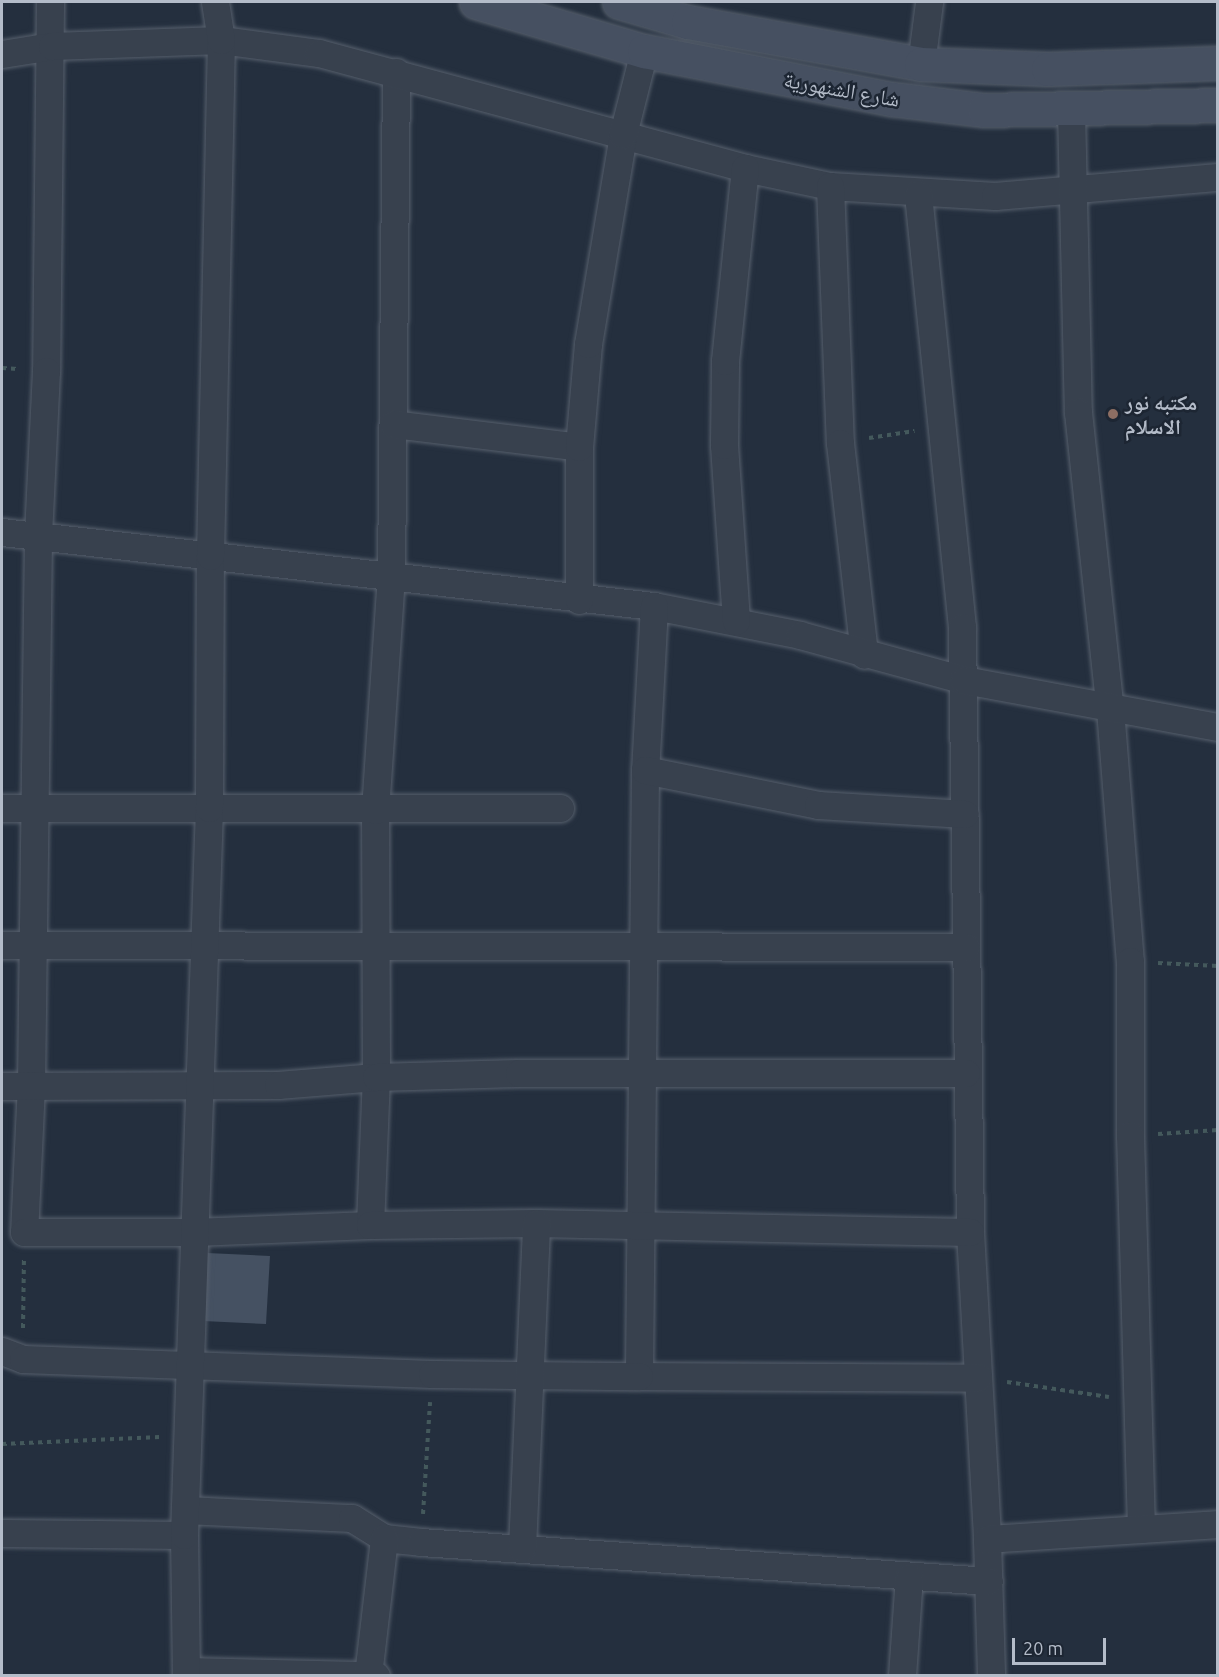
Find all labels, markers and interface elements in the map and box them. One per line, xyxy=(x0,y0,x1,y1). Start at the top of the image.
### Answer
street label: شارع الشنهورية xyxy=(782,66,902,112)
place label: مكتبه نور الاسلام xyxy=(1125,389,1197,439)
marker: مكتبه نور الاسلام xyxy=(1106,407,1120,421)
scale bar xyxy=(1015,1626,1110,1664)
text: 20 m xyxy=(1023,1638,1063,1658)

